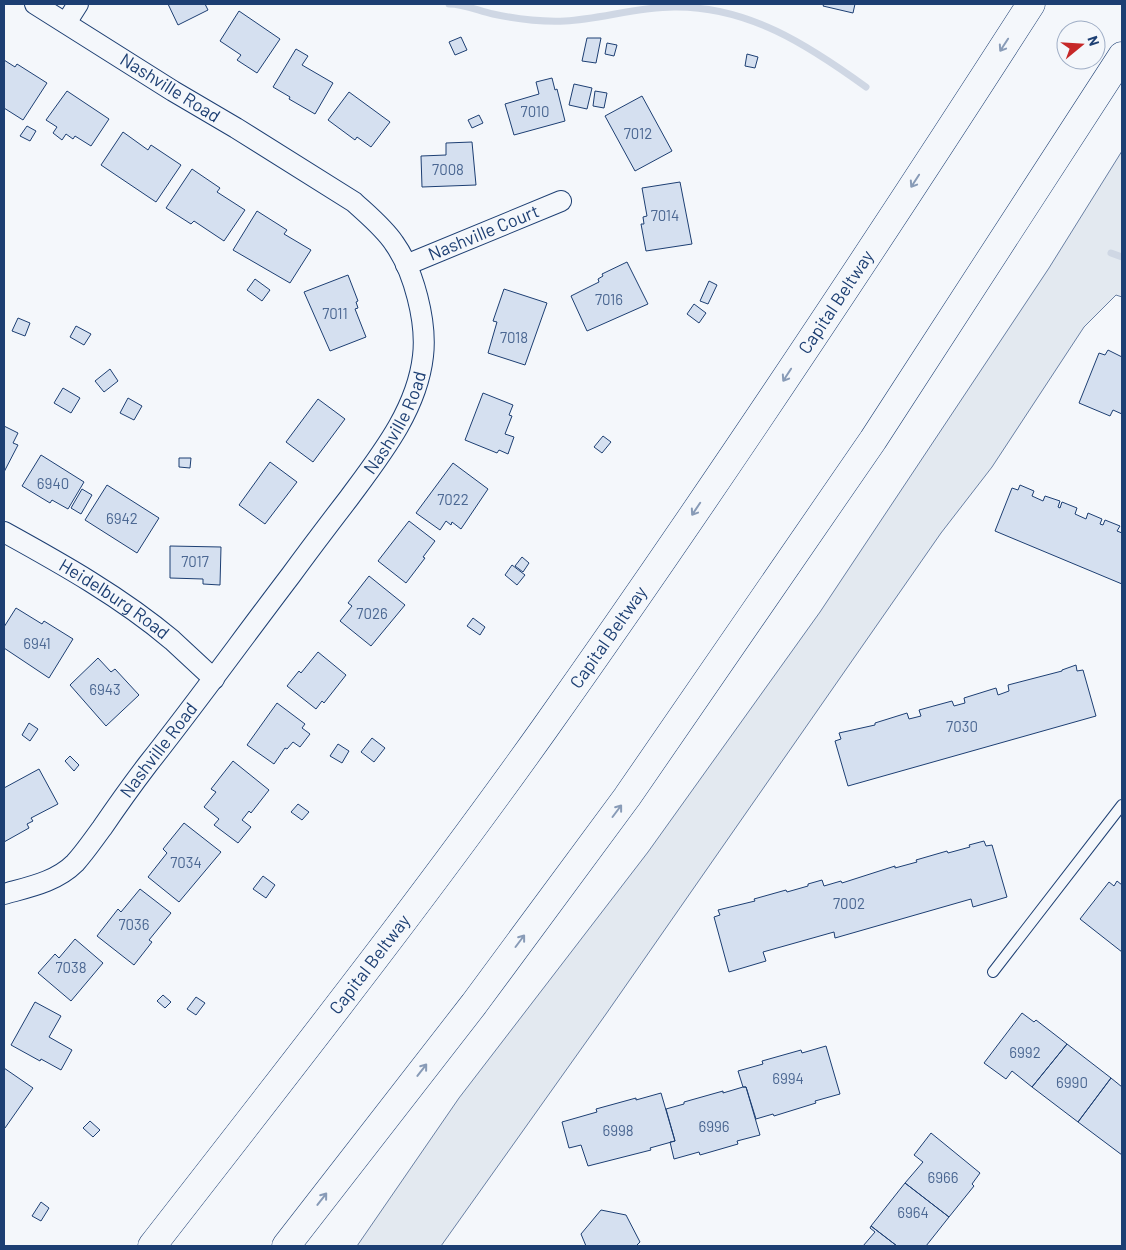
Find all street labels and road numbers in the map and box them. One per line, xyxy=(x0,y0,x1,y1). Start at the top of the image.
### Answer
street label: Nashville Road xyxy=(116,48,225,127)
street label: Nashville Court xyxy=(425,199,542,265)
street label: Capital Beltway xyxy=(793,246,878,358)
street label: Nashville Road xyxy=(358,369,430,478)
street label: Heidelburg Road xyxy=(55,553,174,643)
street label: Capital Beltway xyxy=(564,581,651,692)
street label: Nashville Road xyxy=(115,698,202,802)
street label: Capital Beltway xyxy=(324,910,414,1018)

